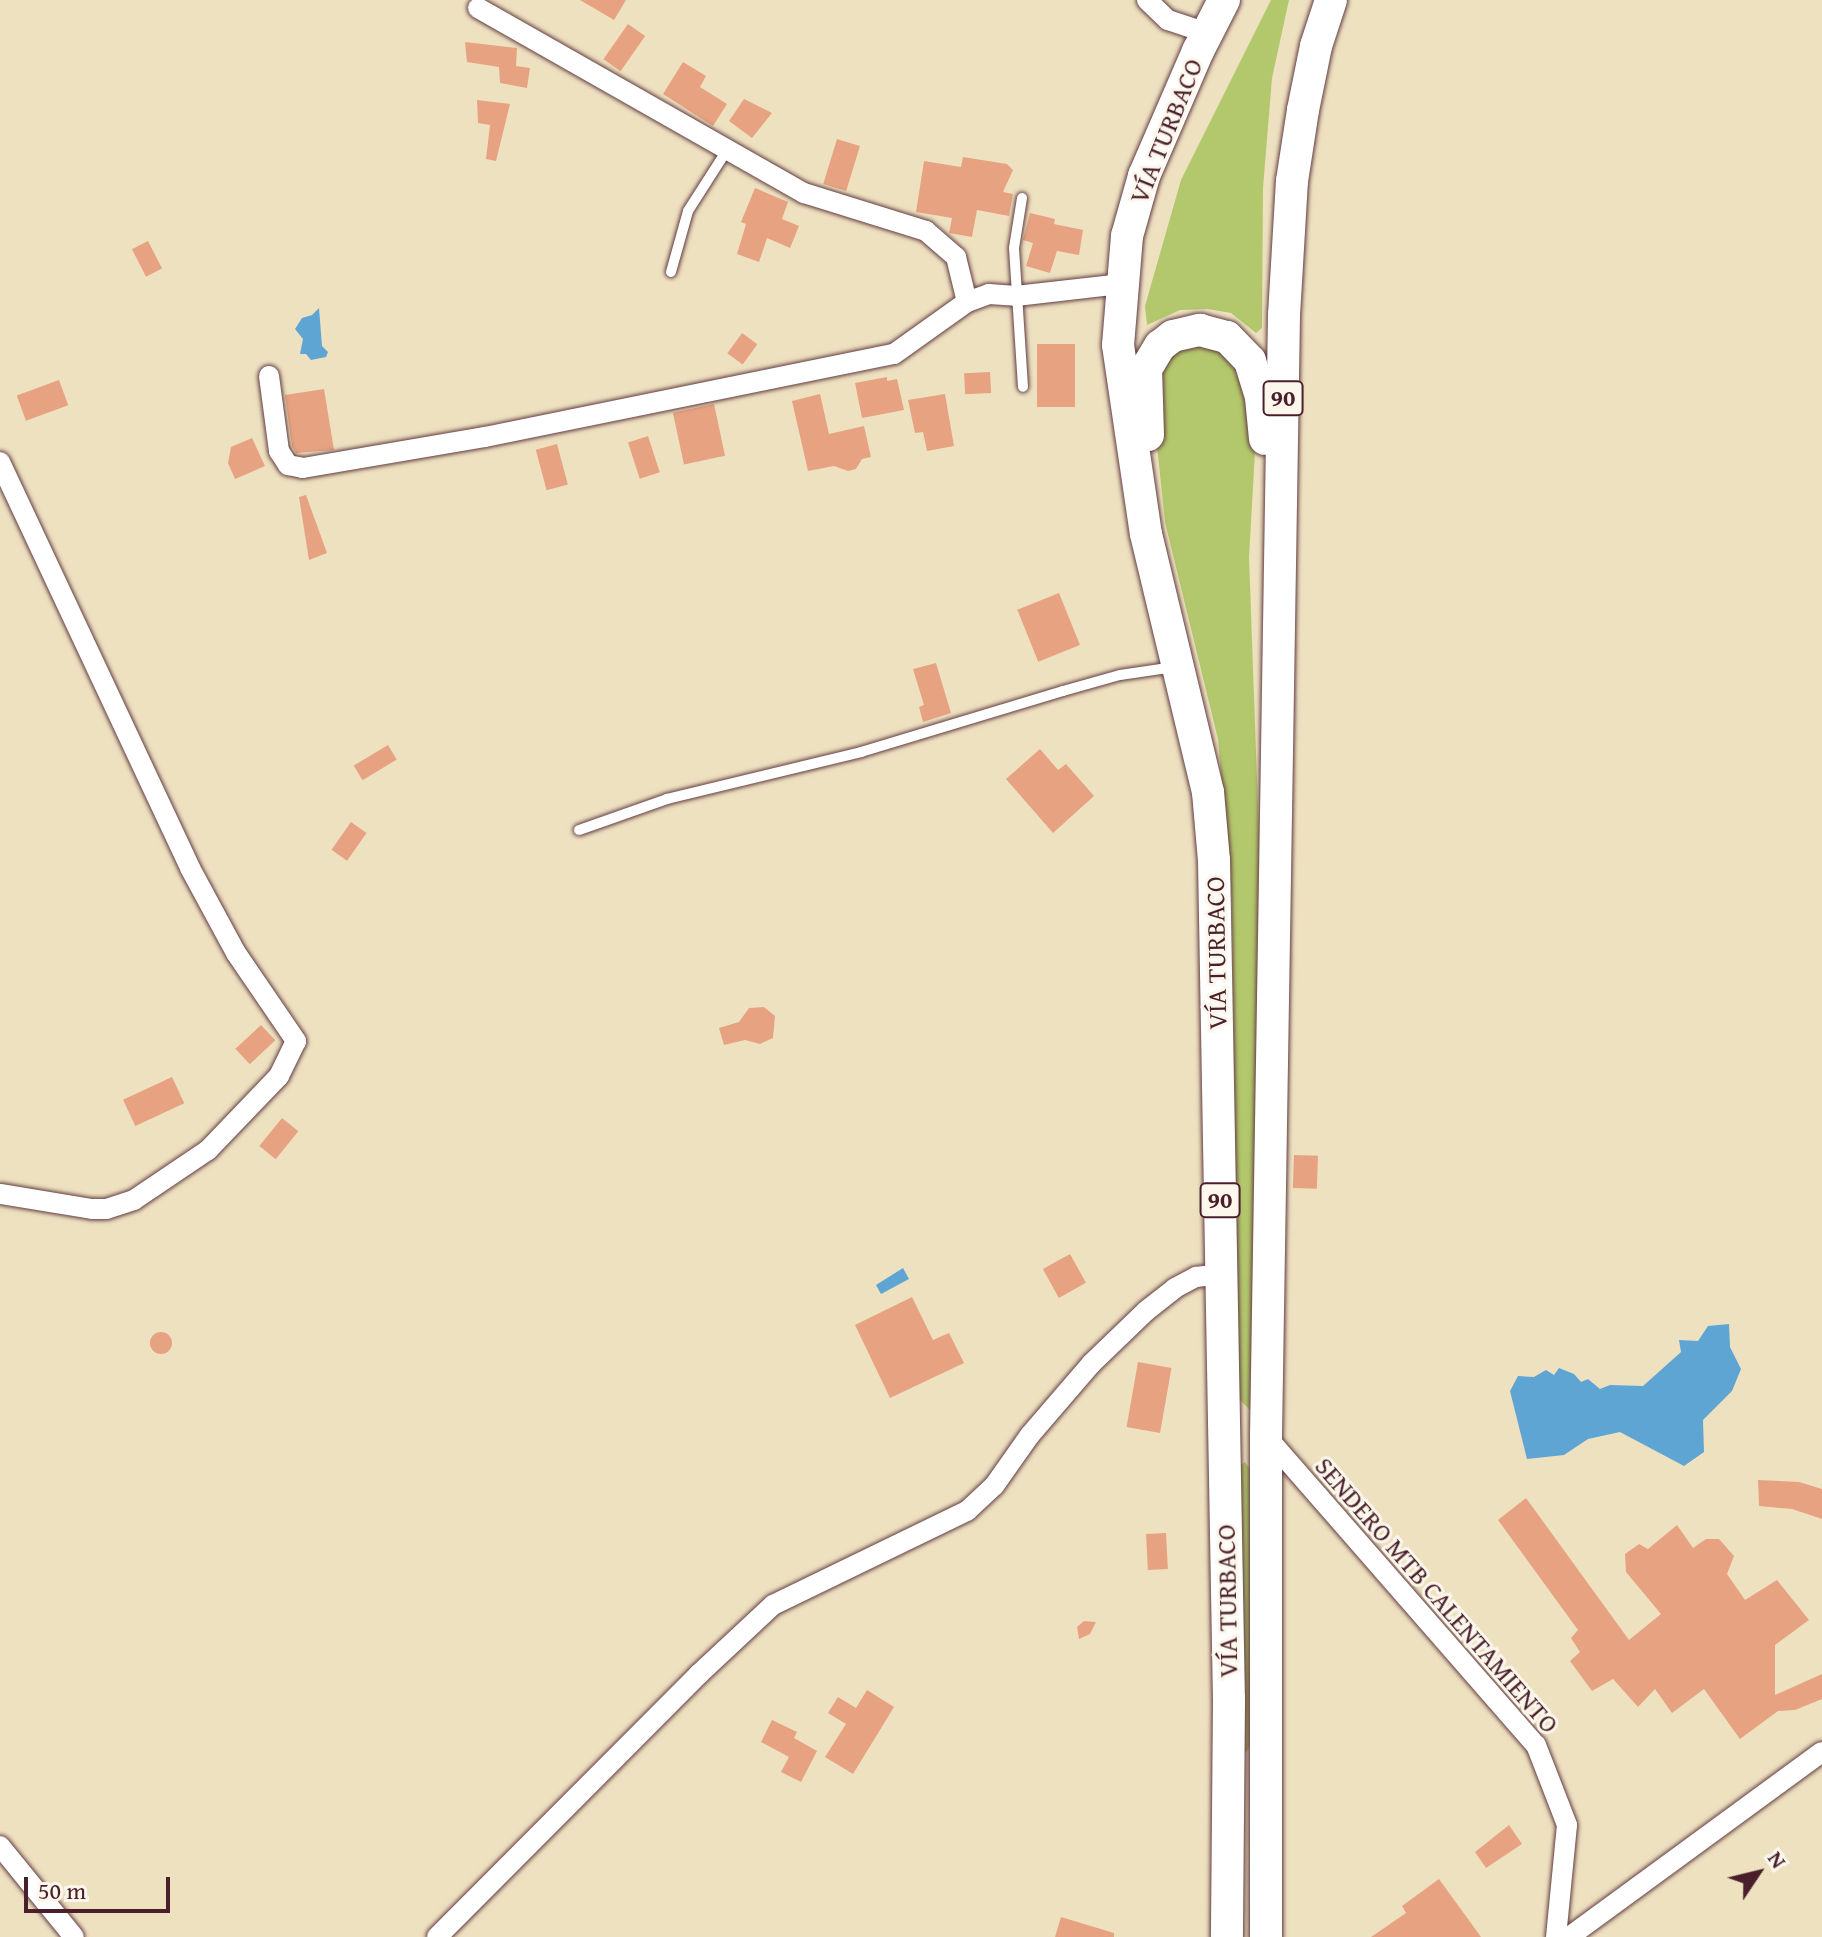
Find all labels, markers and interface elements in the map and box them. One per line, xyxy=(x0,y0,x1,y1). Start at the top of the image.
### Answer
street label: VÍA TURBACO xyxy=(1123,54,1209,208)
road number: 90 xyxy=(1261,378,1305,418)
street label: VÍA TURBACO xyxy=(1199,876,1233,1030)
road number: 90 xyxy=(1198,1180,1242,1220)
street label: SENDERO MTB CALENTAMIENTO xyxy=(1309,1451,1565,1739)
street label: VÍA TURBACO xyxy=(1210,1524,1244,1678)
north arrow xyxy=(1718,1833,1798,1913)
text: N xyxy=(1760,1844,1795,1874)
scale bar xyxy=(28,1861,174,1911)
text: 50 m xyxy=(38,1873,86,1908)

